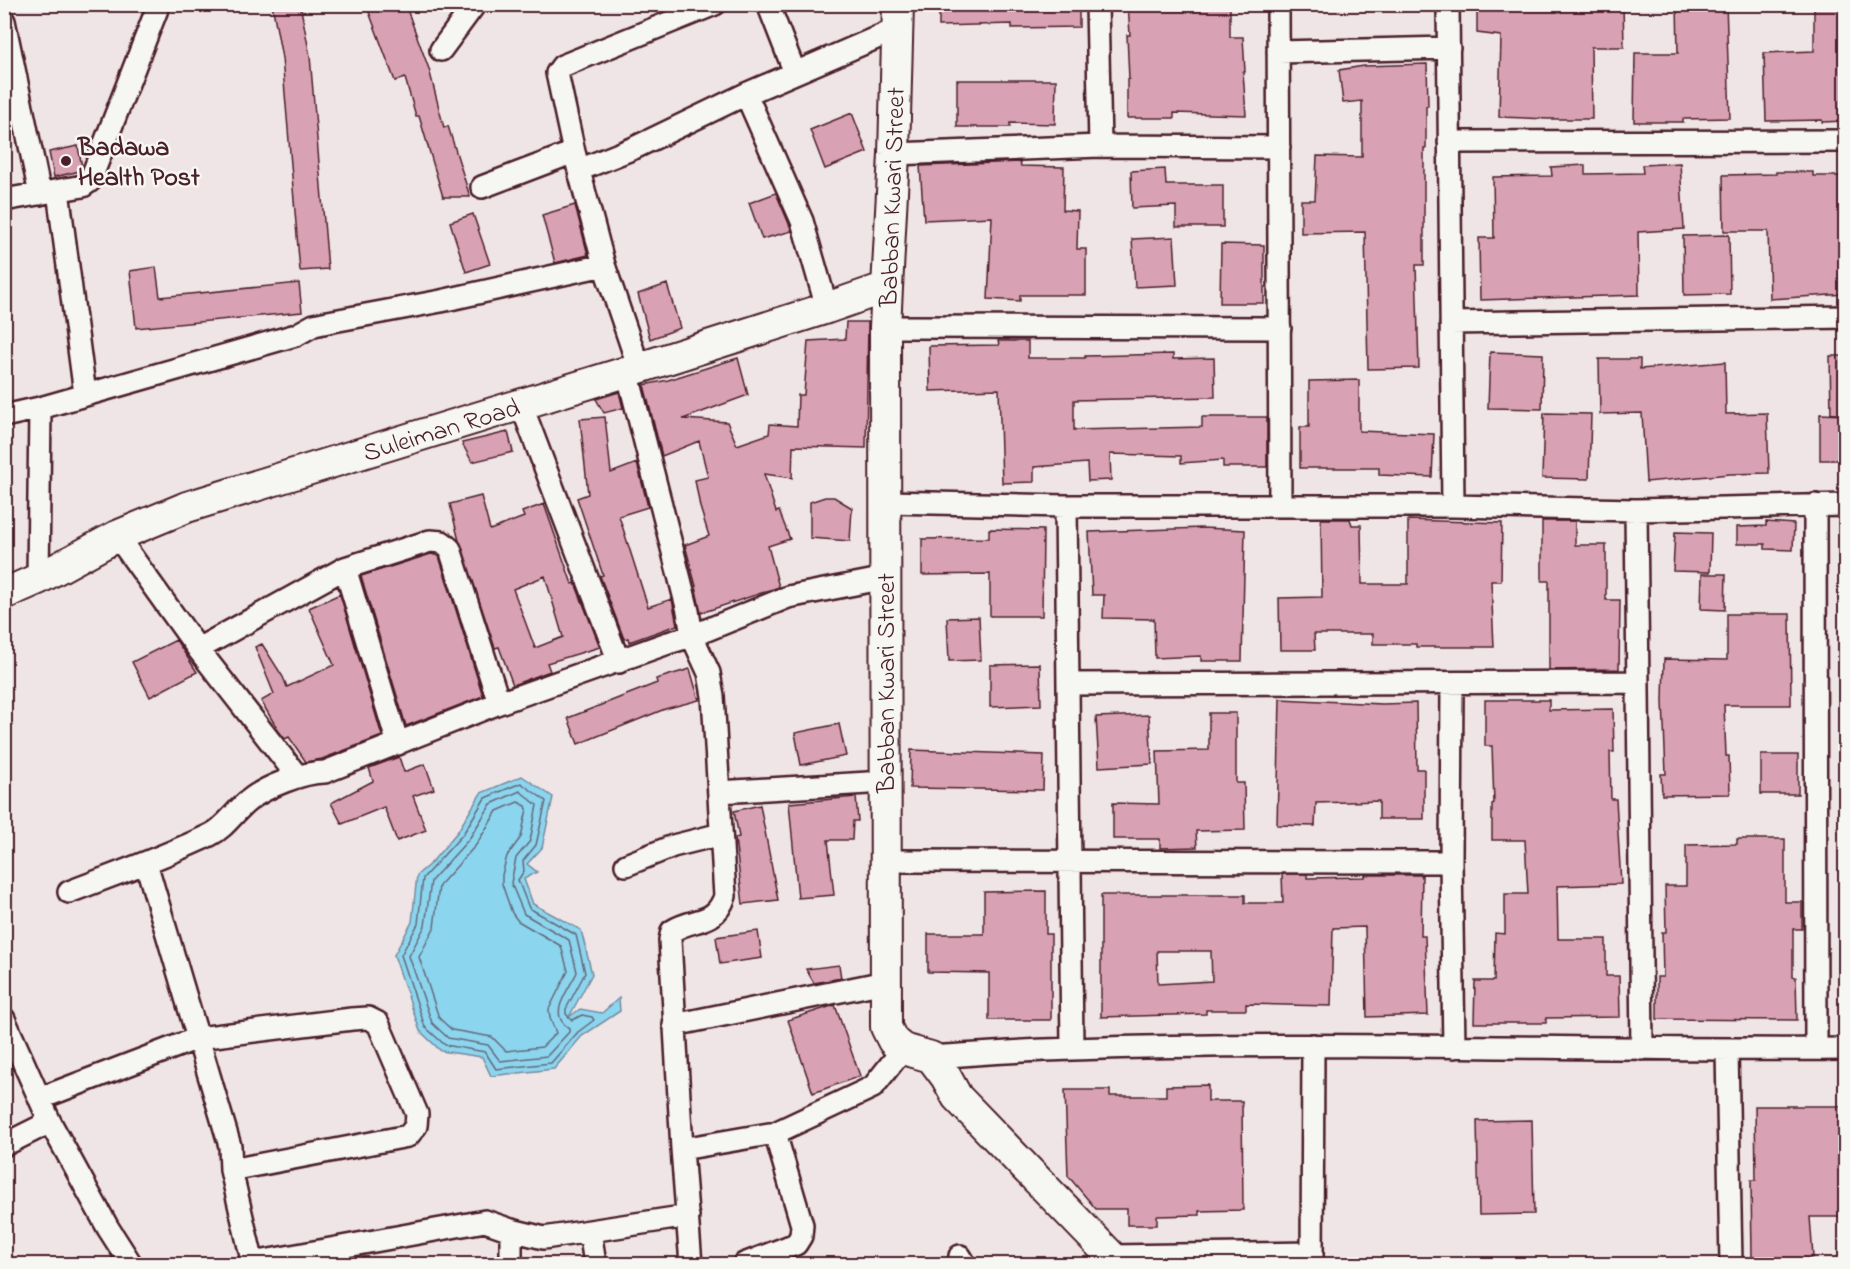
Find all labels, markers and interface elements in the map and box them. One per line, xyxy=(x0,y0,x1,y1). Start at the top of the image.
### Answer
street label: Babban Kwari Street xyxy=(871,86,917,309)
place label: Badawa Health Post xyxy=(77,130,200,198)
marker: Badawa Health Post xyxy=(59,154,73,168)
street label: Suleiman Road xyxy=(359,390,525,474)
street label: Babban Kwari Street xyxy=(869,573,907,794)

